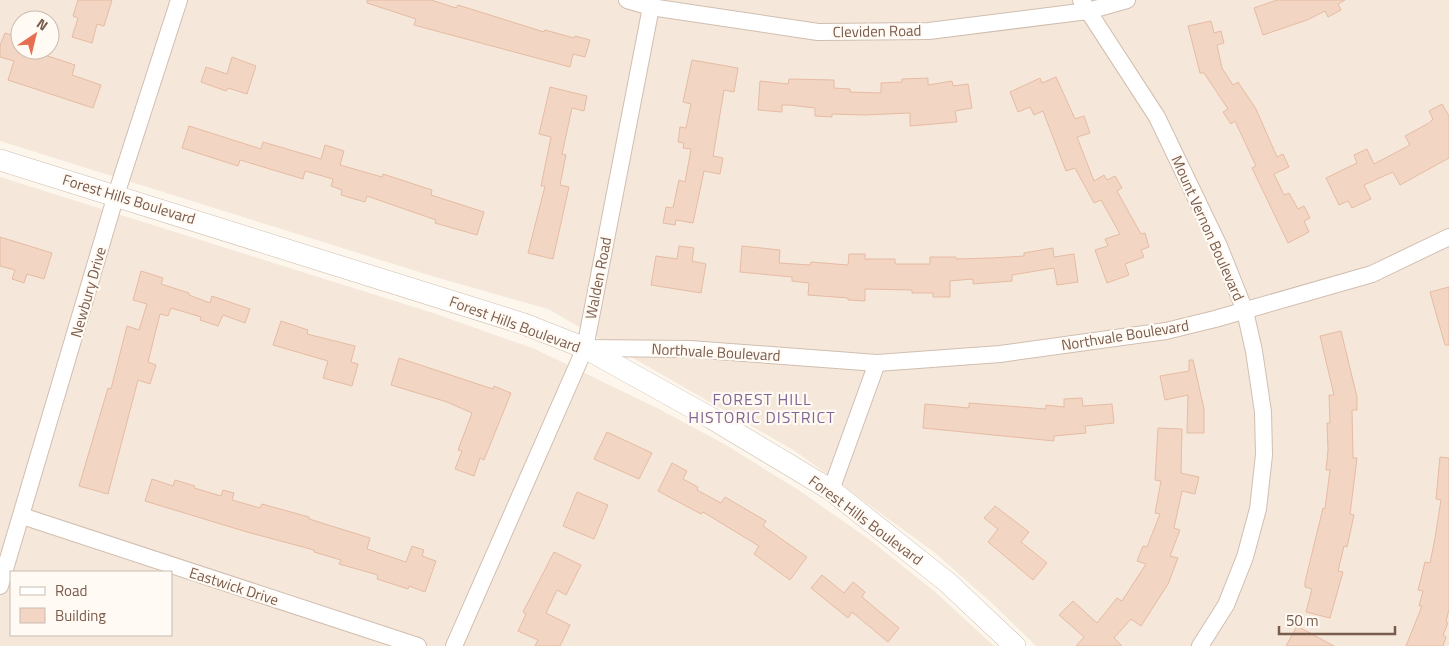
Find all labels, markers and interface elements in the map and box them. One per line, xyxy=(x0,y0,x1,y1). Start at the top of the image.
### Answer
north arrow xyxy=(10,10,60,60)
text: N xyxy=(33,13,53,35)
street label: Cleviden Road xyxy=(832,19,922,43)
street label: Mount Vernon Boulevard xyxy=(1166,152,1250,304)
street label: Forest Hills Boulevard xyxy=(60,168,198,230)
street label: Walden Road xyxy=(579,235,617,321)
street label: Newbury Drive xyxy=(64,244,112,340)
street label: Forest Hills Boulevard xyxy=(446,290,584,358)
street label: Northvale Boulevard xyxy=(1060,314,1190,356)
street label: Northvale Boulevard xyxy=(651,337,781,367)
district label: FOREST HILL HISTORIC DISTRICT xyxy=(688,387,836,429)
street label: Forest Hills Boulevard xyxy=(804,469,928,571)
street label: Eastwick Drive xyxy=(186,561,282,611)
legend xyxy=(10,571,172,636)
text: Road xyxy=(55,579,87,602)
text: Building xyxy=(55,604,106,627)
scale bar xyxy=(1279,604,1395,636)
text: 50 m xyxy=(1286,609,1319,632)

